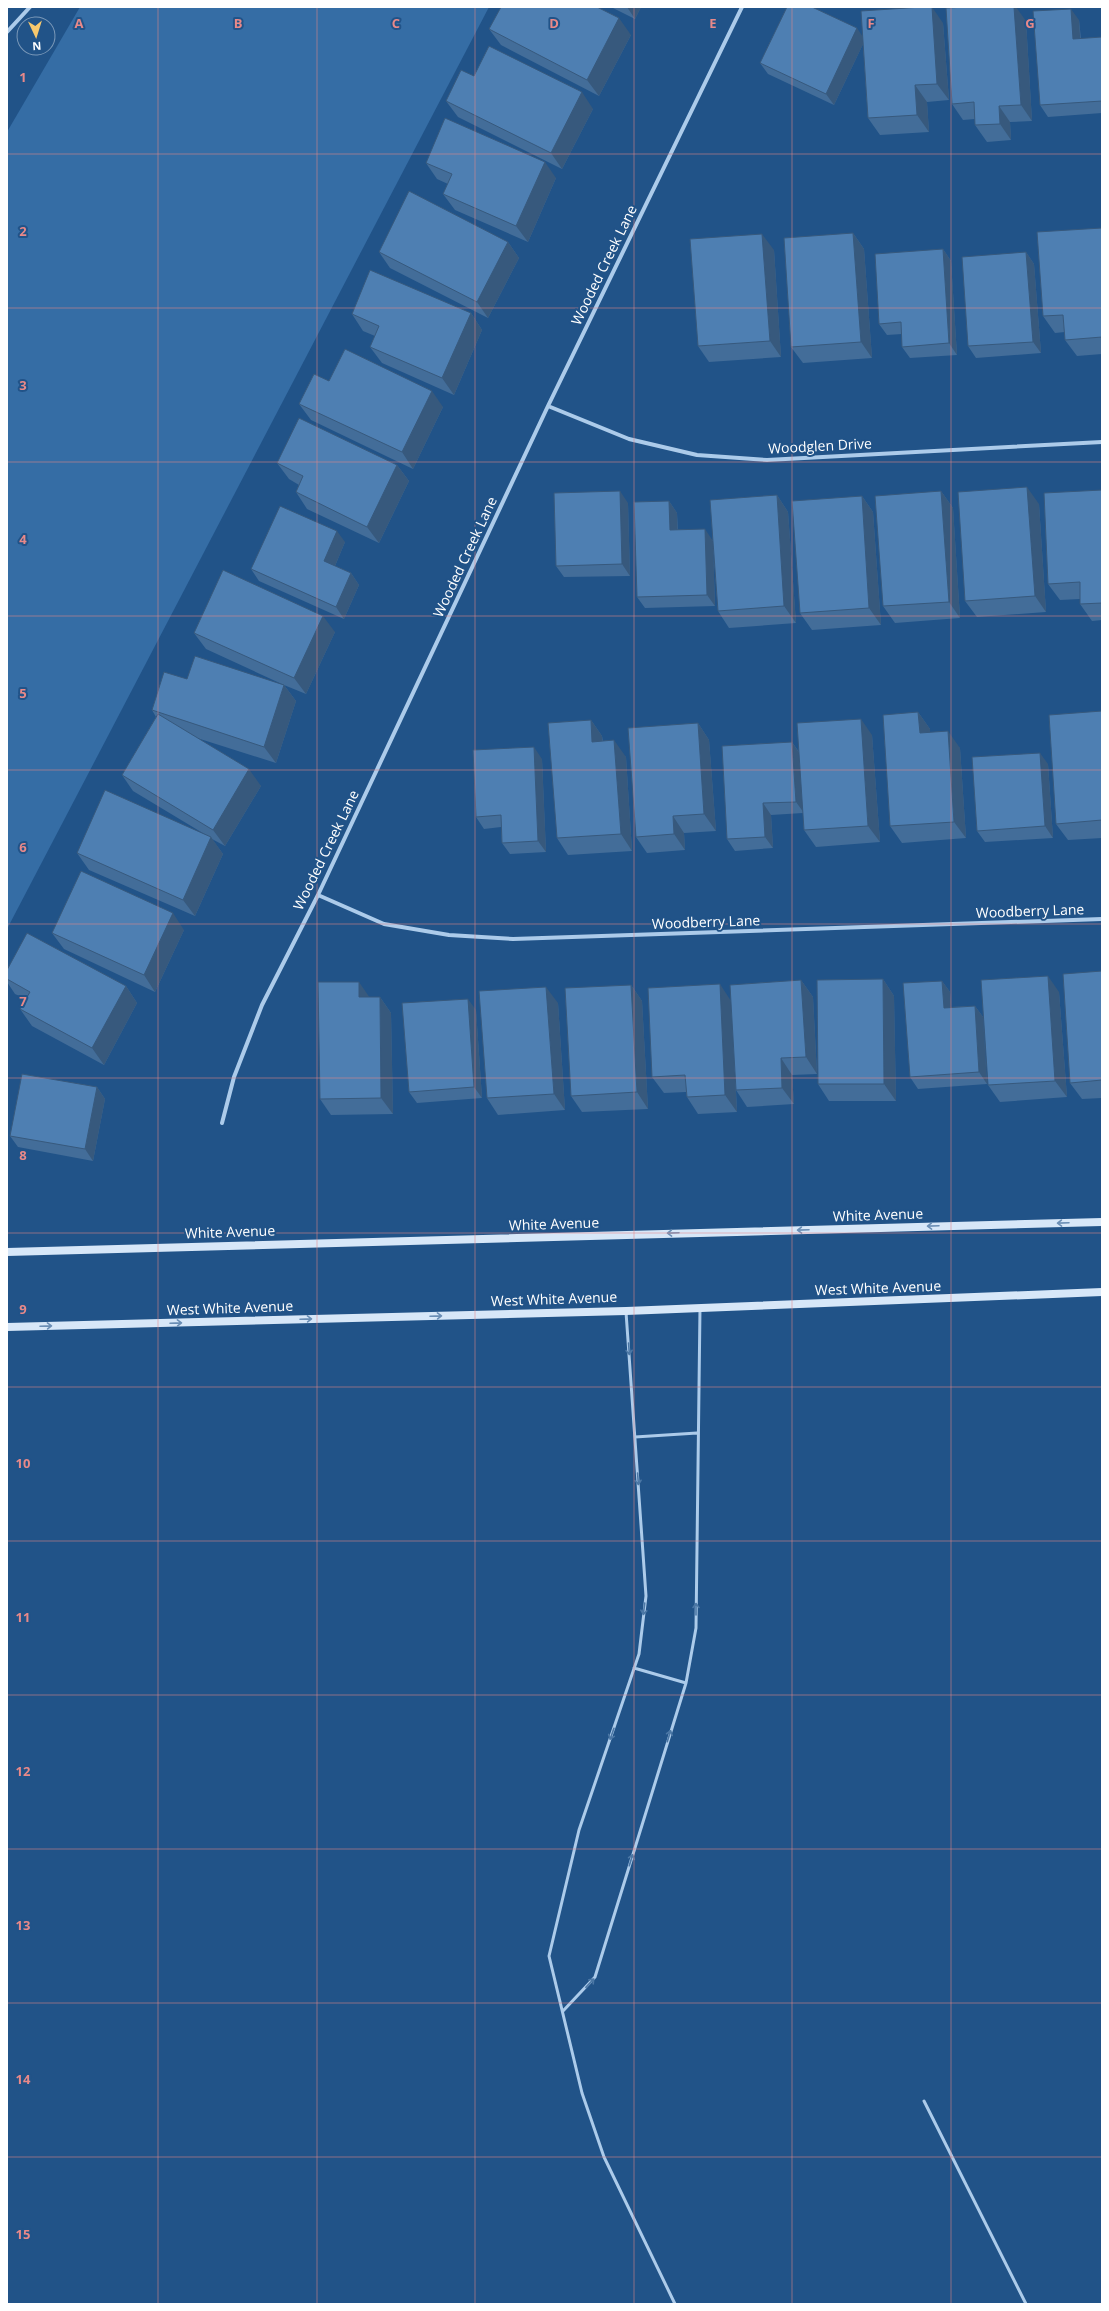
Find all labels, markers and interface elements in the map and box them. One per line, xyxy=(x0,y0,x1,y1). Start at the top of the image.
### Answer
text: A xyxy=(75,14,84,32)
text: B xyxy=(234,14,243,32)
text: C xyxy=(392,14,400,32)
text: D xyxy=(549,14,559,32)
text: E xyxy=(709,14,717,32)
text: F xyxy=(867,14,875,32)
text: G xyxy=(1025,14,1035,32)
north arrow xyxy=(16,16,56,56)
text: N xyxy=(32,39,42,54)
text: 1 xyxy=(19,68,27,86)
street label: Wooded Creek Lane xyxy=(566,202,641,328)
text: 2 xyxy=(19,222,27,240)
text: 3 xyxy=(19,376,27,394)
street label: Woodglen Drive xyxy=(768,433,872,458)
street label: Wooded Creek Lane xyxy=(428,493,501,620)
text: 4 xyxy=(19,530,27,548)
text: 5 xyxy=(19,684,27,702)
street label: Wooded Creek Lane xyxy=(288,787,363,913)
text: 6 xyxy=(19,838,27,856)
street label: Woodberry Lane xyxy=(975,899,1085,922)
street label: Woodberry Lane xyxy=(651,910,761,933)
text: 7 xyxy=(19,992,27,1010)
text: 8 xyxy=(19,1146,27,1164)
street label: White Avenue xyxy=(833,1203,924,1226)
street label: White Avenue xyxy=(509,1212,600,1235)
one-way arrow xyxy=(1057,1219,1070,1226)
street label: White Avenue xyxy=(185,1220,276,1243)
one-way arrow xyxy=(927,1222,940,1230)
one-way arrow xyxy=(797,1226,810,1234)
one-way arrow xyxy=(667,1229,680,1237)
street label: West White Avenue xyxy=(815,1276,942,1299)
street label: West White Avenue xyxy=(491,1287,618,1310)
street label: West White Avenue xyxy=(167,1296,294,1319)
text: 9 xyxy=(19,1300,27,1318)
one-way arrow xyxy=(429,1312,442,1319)
one-way arrow xyxy=(299,1315,312,1323)
one-way arrow xyxy=(169,1319,182,1326)
one-way arrow xyxy=(39,1322,52,1330)
one-way arrow xyxy=(625,1342,632,1355)
text: 10 xyxy=(16,1454,30,1472)
one-way arrow xyxy=(634,1472,641,1485)
one-way arrow xyxy=(641,1602,648,1615)
one-way arrow xyxy=(692,1603,700,1616)
text: 11 xyxy=(16,1608,30,1626)
one-way arrow xyxy=(608,1727,615,1740)
one-way arrow xyxy=(666,1730,673,1743)
text: 12 xyxy=(16,1762,31,1780)
one-way arrow xyxy=(628,1854,635,1867)
text: 13 xyxy=(16,1916,30,1934)
one-way arrow xyxy=(585,1978,595,1988)
text: 14 xyxy=(16,2070,31,2088)
text: 15 xyxy=(16,2225,30,2243)

